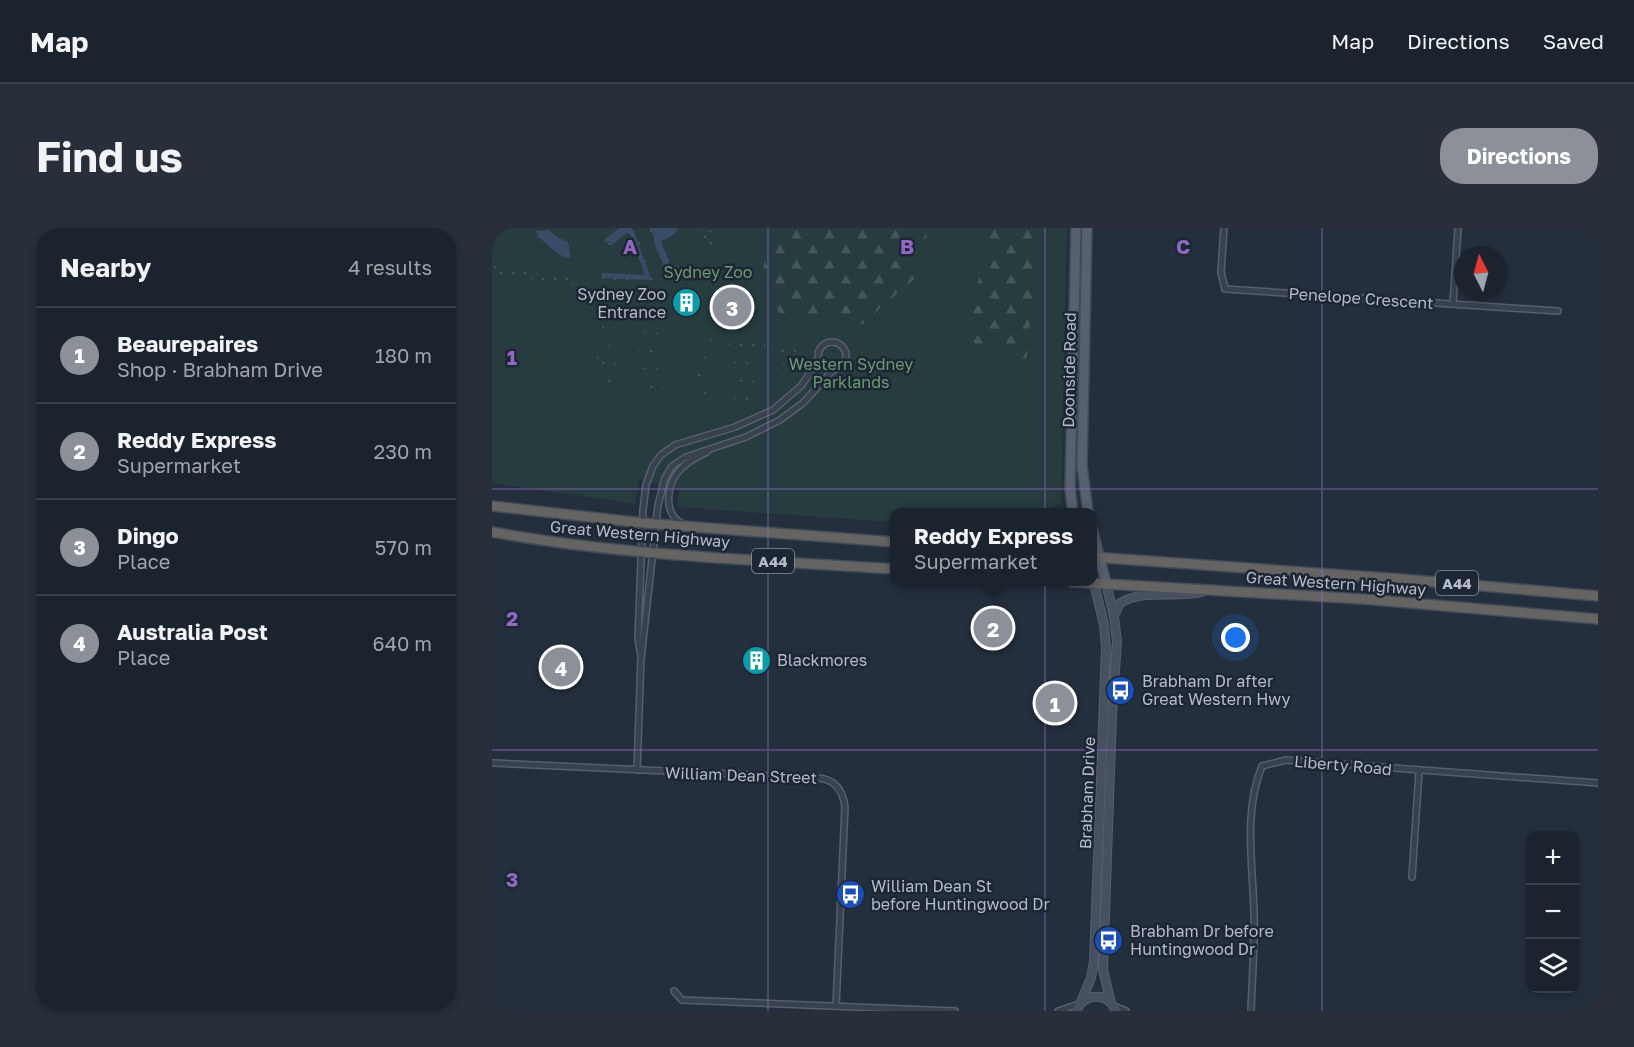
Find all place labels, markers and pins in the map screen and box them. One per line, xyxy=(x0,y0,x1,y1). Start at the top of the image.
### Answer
place label: Sydney Zoo Entrance xyxy=(577,284,666,322)
pin: 3 xyxy=(712,284,752,329)
building icon: Sydney Zoo Entrance xyxy=(671,287,703,319)
pin: 2 xyxy=(974,606,1012,650)
pin: 4 xyxy=(542,644,580,690)
building icon: Blackmores xyxy=(740,644,772,676)
place label: Blackmores xyxy=(777,650,867,670)
place label: Brabham Dr after Great Western Hwy xyxy=(1142,671,1291,709)
bus stop icon: Brabham Dr after Great Western Hwy xyxy=(1105,674,1137,706)
pin: 1 xyxy=(1036,680,1074,726)
place label: William Dean St before Huntingwood Dr xyxy=(871,876,1050,914)
bus stop icon: William Dean St before Huntingwood Dr xyxy=(834,879,866,911)
place label: Brabham Dr before Huntingwood Dr xyxy=(1130,921,1274,959)
bus stop icon: Brabham Dr before Huntingwood Dr xyxy=(1093,924,1125,956)

